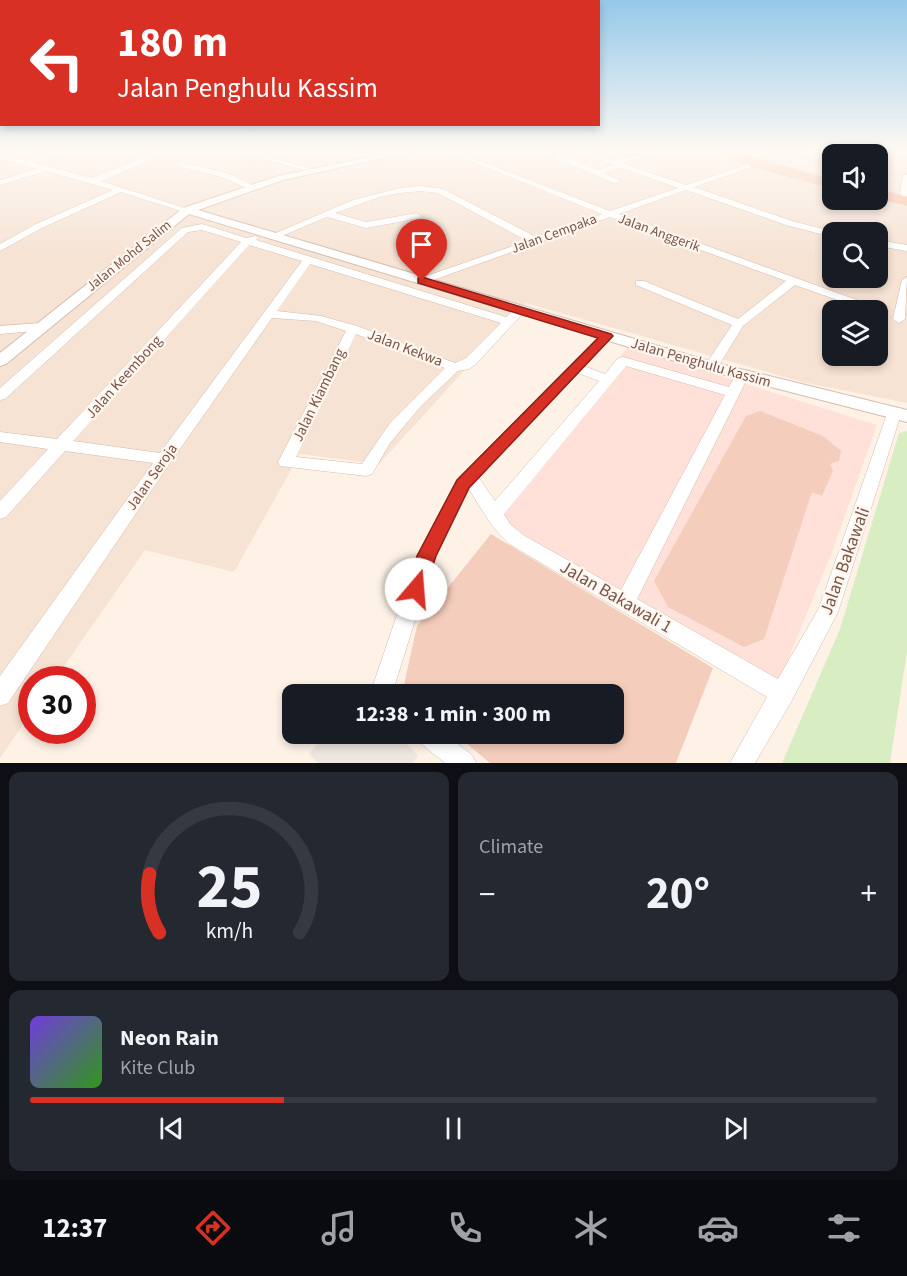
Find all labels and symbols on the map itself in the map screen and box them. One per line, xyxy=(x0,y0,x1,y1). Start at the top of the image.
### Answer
street label: Jalan Cempaka xyxy=(508,209,600,259)
street label: Jalan Anggerik xyxy=(615,209,703,257)
street label: Jalan Mohd Salim xyxy=(82,216,176,296)
pin xyxy=(396,219,447,281)
street label: Jalan Kekwa xyxy=(364,324,446,372)
street label: Jalan Keembong xyxy=(81,330,167,423)
street label: Jalan Penghulu Kassim xyxy=(628,333,774,393)
street label: Jalan Kiambang xyxy=(287,345,351,445)
street label: Jalan Seroja xyxy=(121,439,183,515)
street label: Jalan Bakawali xyxy=(814,504,876,618)
street label: Jalan Bakawali 1 xyxy=(555,555,677,639)
position arrow xyxy=(384,557,448,621)
speed limit sign: 30 xyxy=(18,666,96,744)

